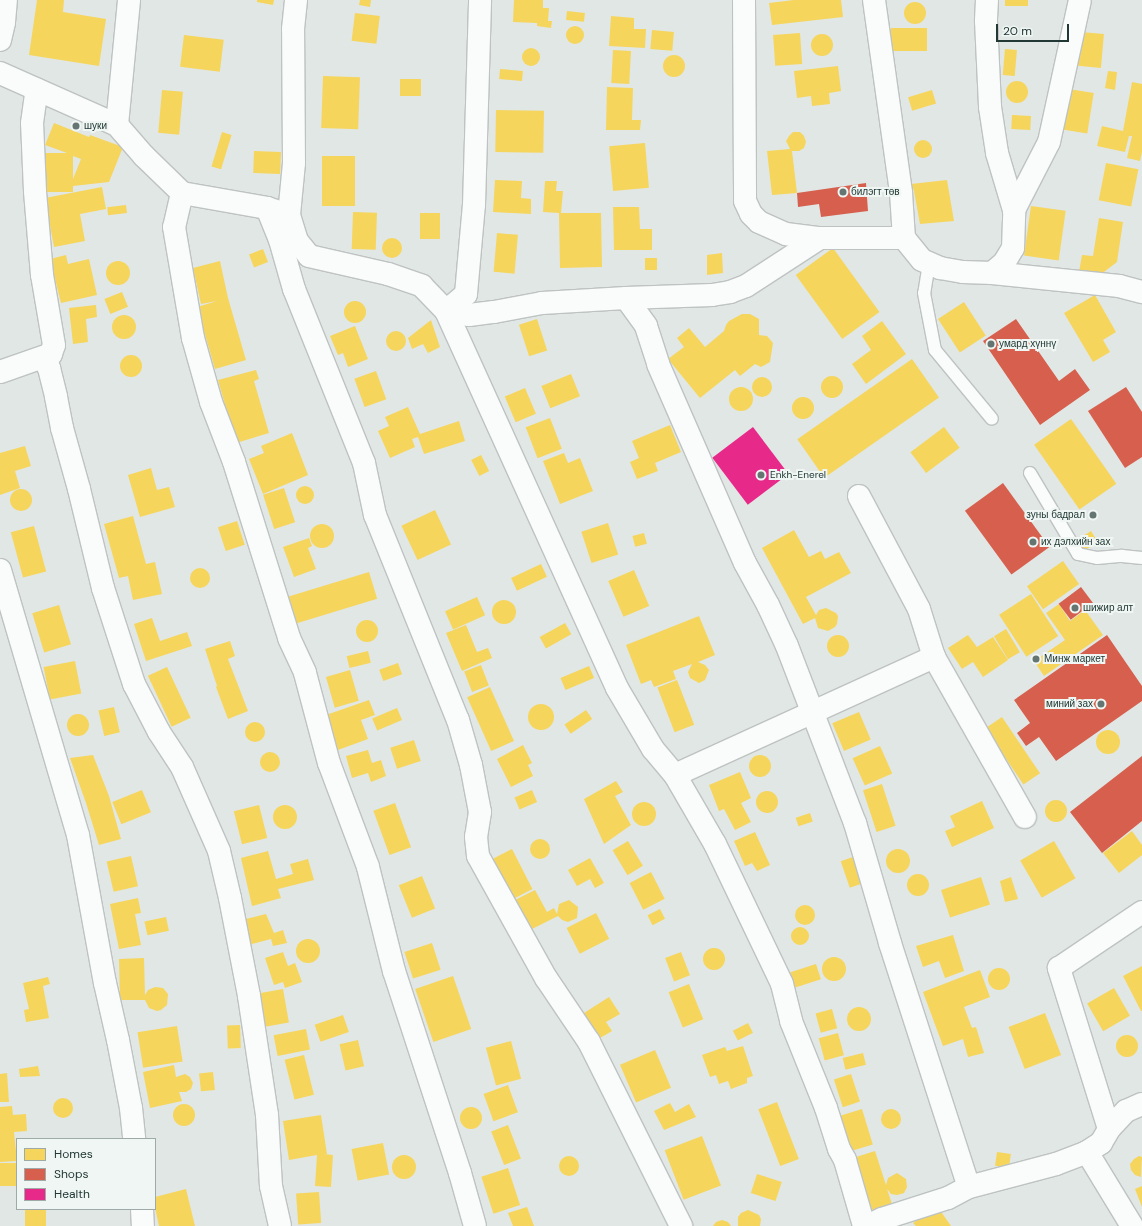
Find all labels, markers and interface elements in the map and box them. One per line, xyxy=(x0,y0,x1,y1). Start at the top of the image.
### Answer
scale bar xyxy=(998,16,1071,42)
text: 20 m xyxy=(1003,23,1032,39)
place label: шуки xyxy=(84,120,107,132)
marker: шуки xyxy=(71,121,81,131)
place label: билэгт төв xyxy=(851,186,900,198)
marker: билэгт төв xyxy=(838,187,848,197)
place label: умард хүннү xyxy=(999,338,1056,350)
marker: умард хүннү xyxy=(986,339,996,349)
marker: Enkh-Enerel xyxy=(755,469,767,481)
place label: Enkh-Enerel xyxy=(770,469,826,481)
place label: зуны бадрал xyxy=(1026,509,1085,521)
marker: зуны бадрал xyxy=(1088,510,1098,520)
place label: их дэлхийн зах xyxy=(1041,536,1110,548)
marker: их дэлхийн зах xyxy=(1028,537,1038,547)
place label: шижир алт xyxy=(1083,602,1133,614)
marker: шижир алт xyxy=(1070,603,1080,613)
place label: Минж маркет xyxy=(1044,653,1105,665)
marker: Минж маркет xyxy=(1031,654,1041,664)
place label: миний зах xyxy=(1046,698,1093,710)
marker: миний зах xyxy=(1096,699,1106,709)
legend xyxy=(16,1138,156,1210)
text: Homes xyxy=(54,1146,93,1162)
text: Shops xyxy=(54,1166,89,1182)
text: Health xyxy=(54,1186,90,1202)

